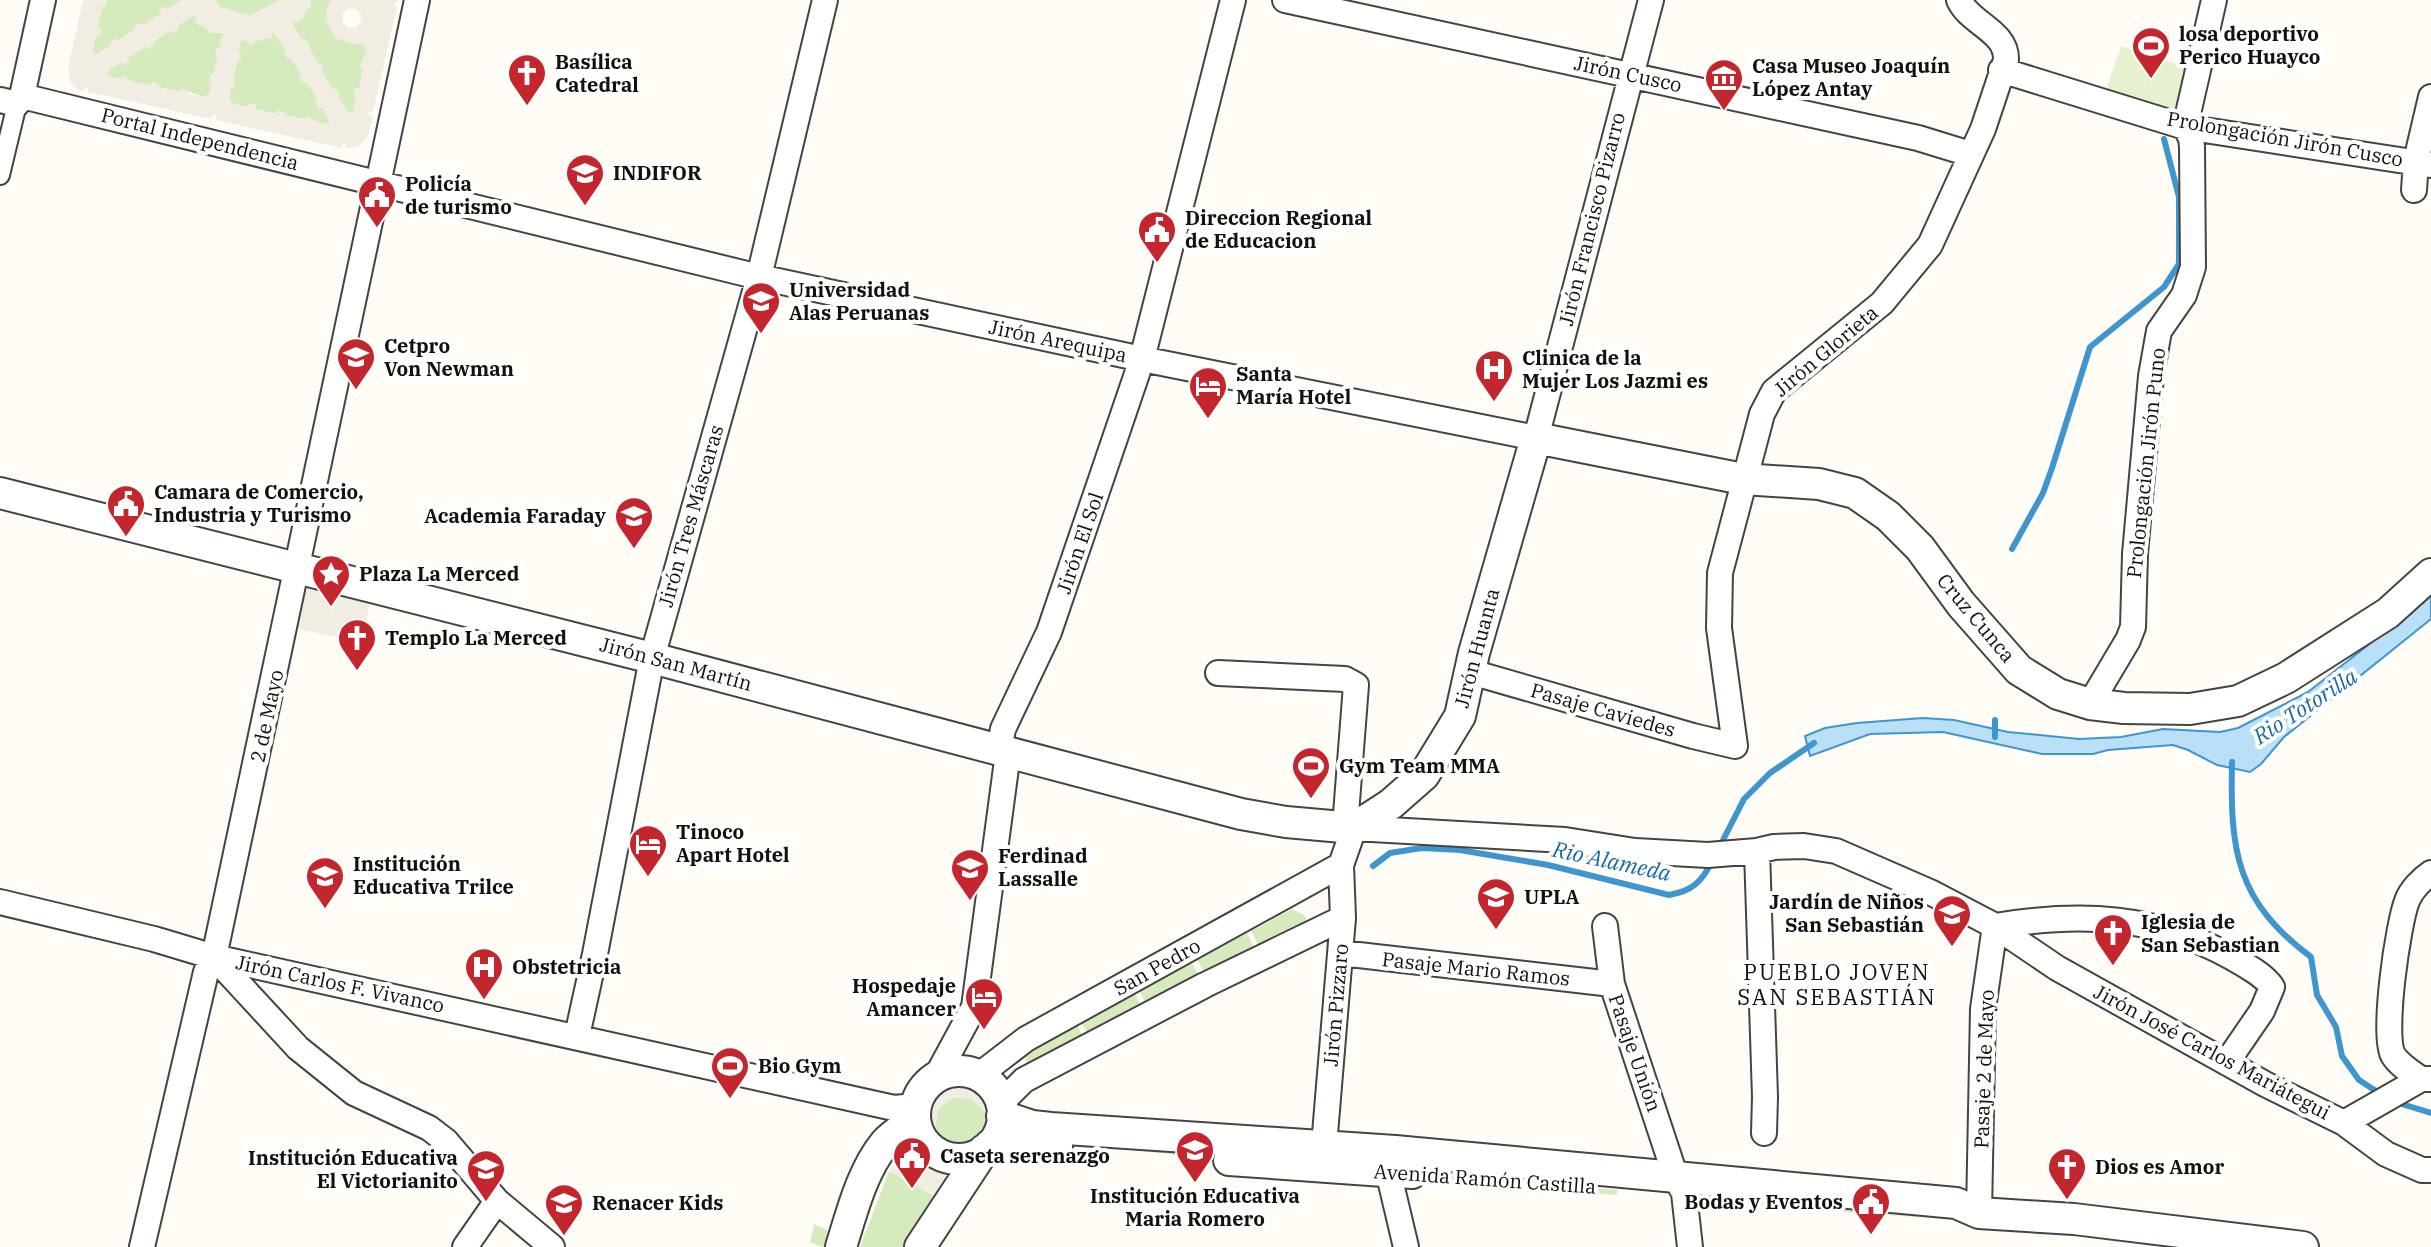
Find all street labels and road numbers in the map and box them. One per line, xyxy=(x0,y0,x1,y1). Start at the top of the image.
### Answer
street label: Jirón Cusco xyxy=(1572,49,1684,98)
street label: Portal Independencia xyxy=(98,101,302,176)
street label: Prolongación Jirón Cusco xyxy=(2165,104,2405,173)
street label: Jirón Francisco Pizarro xyxy=(1552,109,1631,328)
street label: Jirón Glorieta xyxy=(1768,299,1884,402)
street label: Jirón Arequipa xyxy=(987,313,1130,368)
street label: Prolongación Jirón Puno xyxy=(2120,346,2171,579)
street label: Jirón Tres Máscaras xyxy=(652,422,729,610)
street label: Jirón El Sol xyxy=(1050,489,1109,597)
street label: Cruz Cunca xyxy=(1931,567,2022,668)
street label: Jirón Huanta xyxy=(1448,585,1505,711)
street label: Jirón San Martín xyxy=(597,630,755,697)
street label: 2 de Mayo xyxy=(244,667,289,765)
street label: Pasaje Caviedes xyxy=(1528,676,1679,743)
street label: San Pedro xyxy=(1108,932,1205,1002)
street label: Jirón Pizzaro xyxy=(1317,942,1354,1067)
street label: Pasaje Mario Ramos xyxy=(1381,945,1572,992)
street label: Jirón Carlos F. Vivanco xyxy=(233,948,447,1019)
street label: Jirón José Carlos Mariátegui xyxy=(2089,978,2335,1125)
street label: Pasaje 2 de Mayo xyxy=(1967,989,2000,1149)
street label: Pasaje Unión xyxy=(1603,990,1668,1116)
street label: Avenida Ramón Castilla xyxy=(1373,1157,1597,1200)

